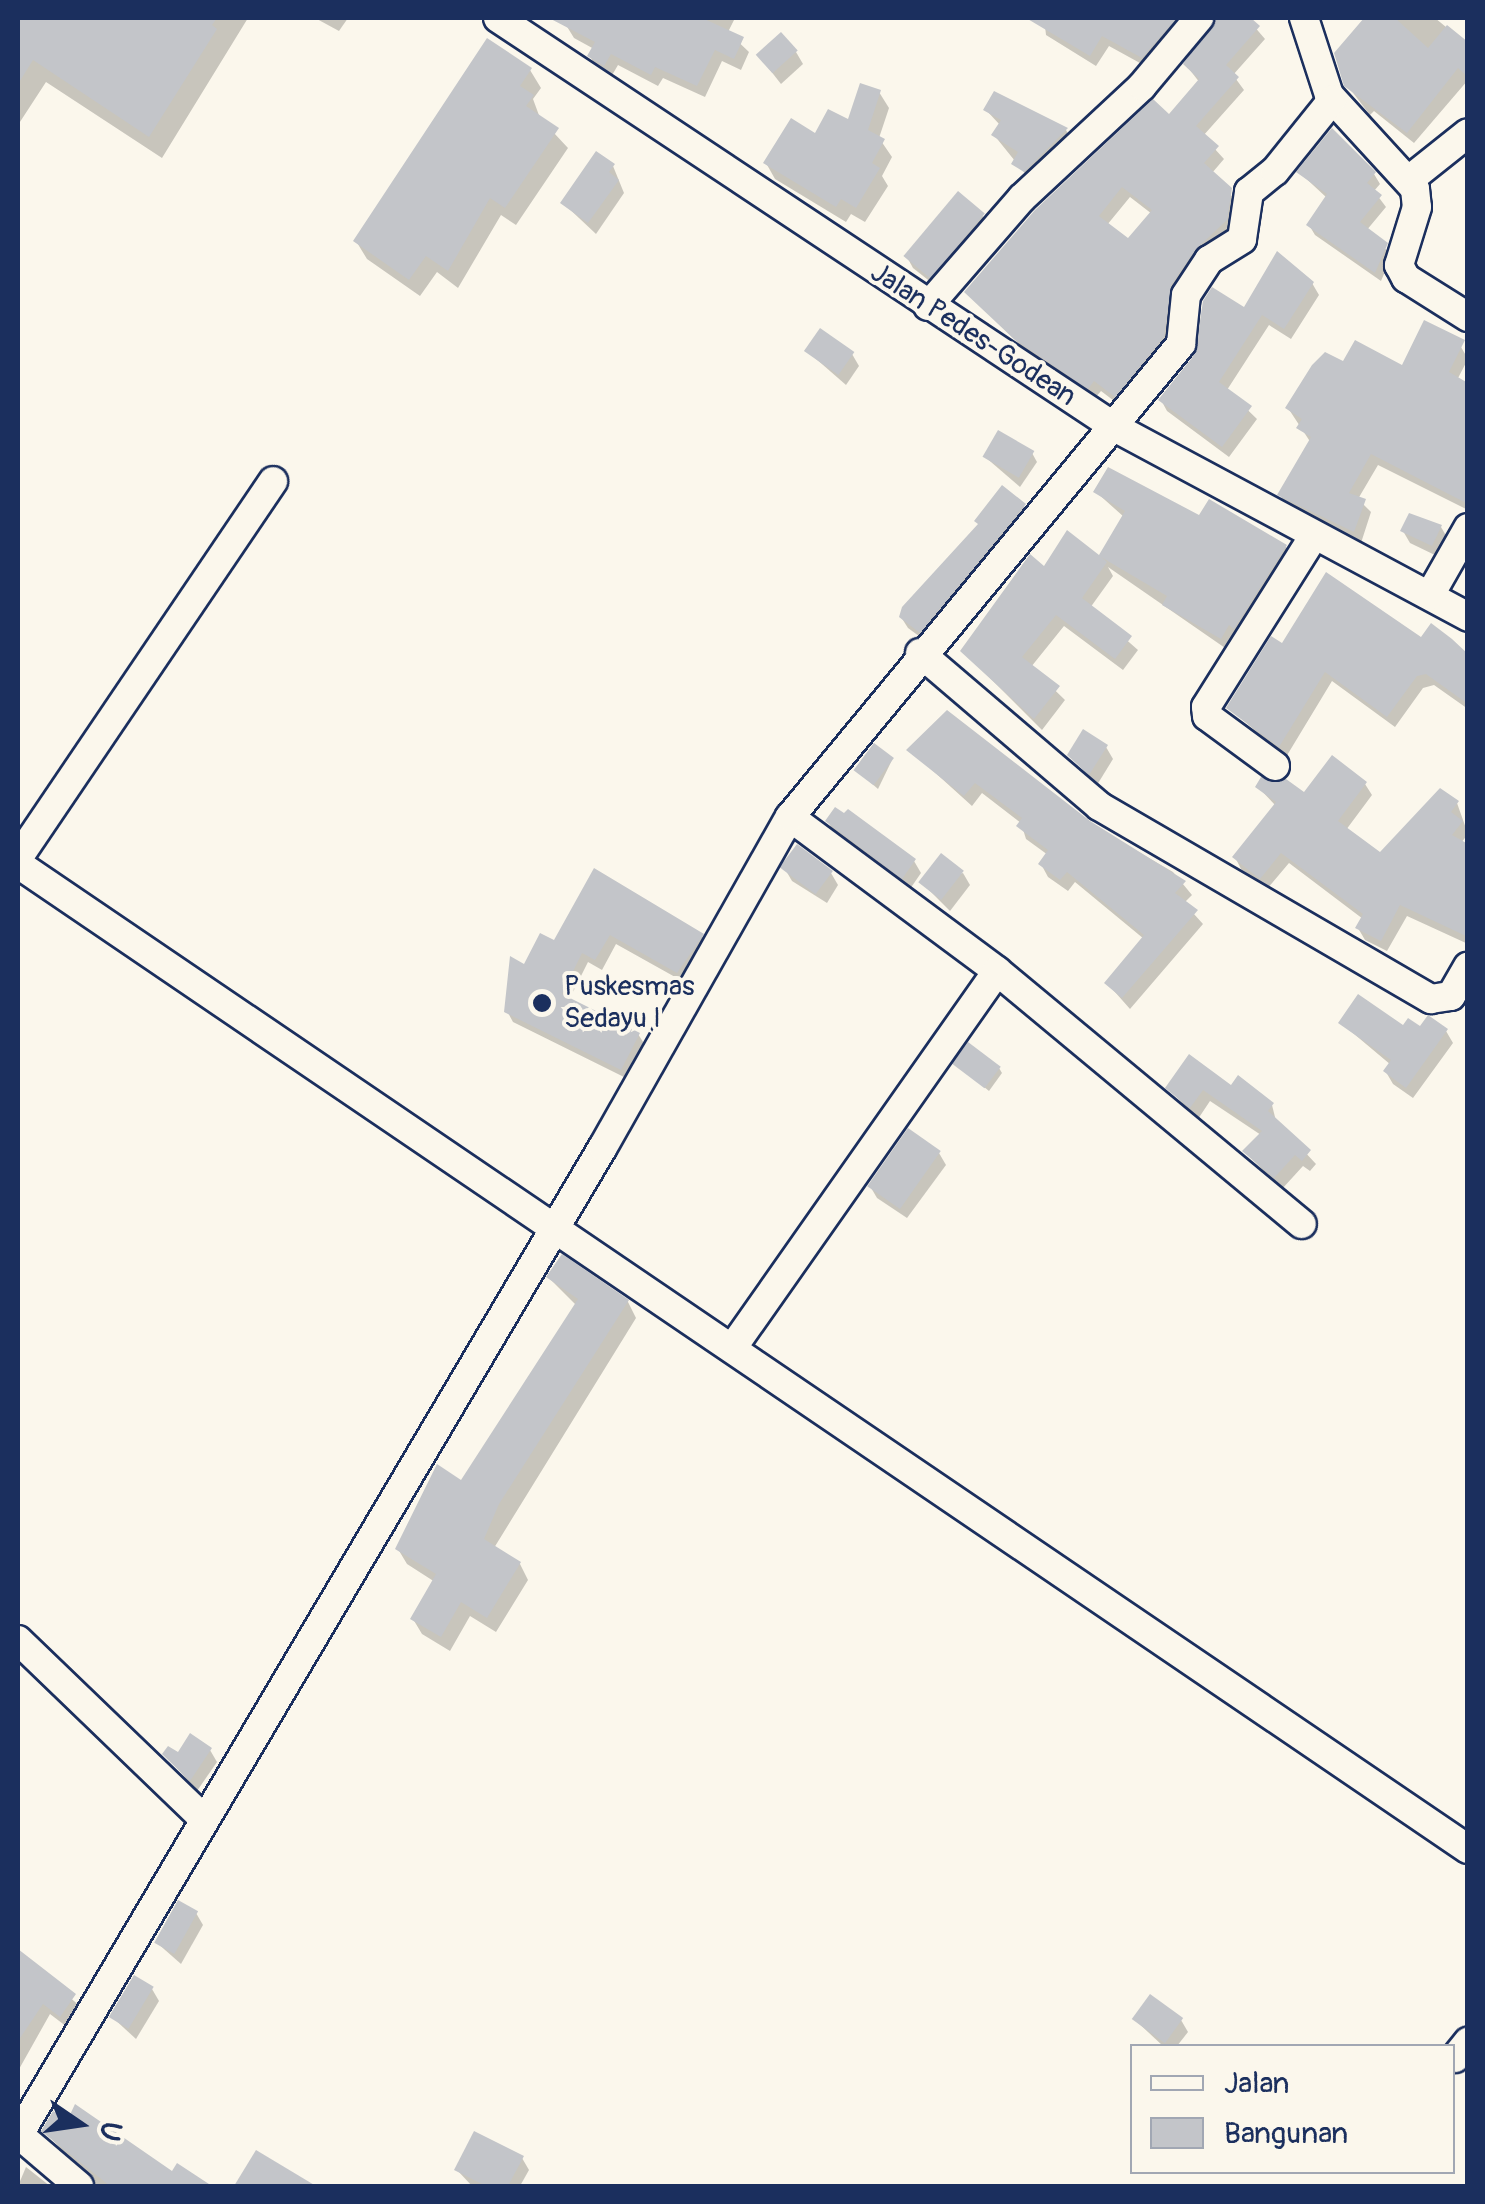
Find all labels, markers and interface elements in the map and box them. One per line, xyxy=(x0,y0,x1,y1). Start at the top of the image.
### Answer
street label: Jalan Pedes-Godean xyxy=(864,256,1082,414)
place label: Puskesmas Sedayu I xyxy=(564,970,694,1036)
marker: Puskesmas Sedayu I xyxy=(529,990,555,1016)
legend xyxy=(1130,2044,1455,2174)
text: Jalan xyxy=(1224,2065,1290,2102)
north arrow xyxy=(30,2074,130,2174)
text: Bangunan xyxy=(1224,2115,1348,2152)
text: U xyxy=(91,2118,129,2144)

